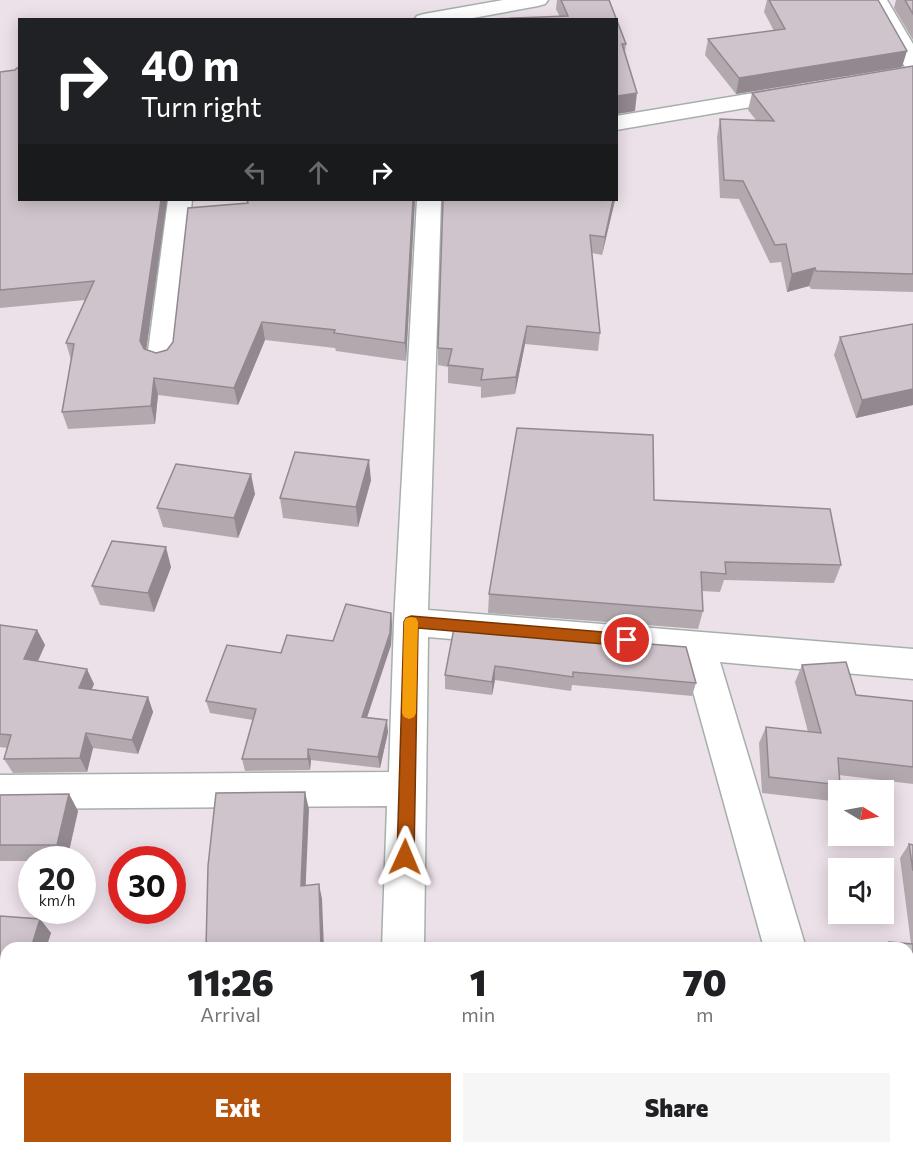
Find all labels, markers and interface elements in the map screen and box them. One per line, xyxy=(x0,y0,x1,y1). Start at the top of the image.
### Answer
text: 40 m xyxy=(141,38,239,90)
icon: right xyxy=(42,42,120,120)
text: Turn right xyxy=(141,90,261,123)
icon: left xyxy=(239,156,272,189)
icon: ahead xyxy=(302,156,335,189)
icon: right xyxy=(365,156,398,189)
pin xyxy=(601,614,652,665)
icon: arrive xyxy=(610,623,643,656)
north arrow xyxy=(828,780,894,846)
map controls xyxy=(828,780,894,924)
position arrow xyxy=(373,825,437,889)
speed limit sign: 30 xyxy=(108,846,186,924)
button: sound xyxy=(828,858,894,924)
text: 20 xyxy=(39,859,75,896)
text: km/h xyxy=(39,891,75,909)
text: 11:26 xyxy=(187,959,274,1003)
text: 1 xyxy=(470,959,487,1003)
text: 70 xyxy=(683,959,727,1003)
text: Arrival xyxy=(200,1002,261,1026)
text: min xyxy=(461,1002,495,1026)
text: m xyxy=(696,1002,713,1026)
button: Exit xyxy=(24,1073,451,1142)
button: Share xyxy=(463,1073,890,1142)

